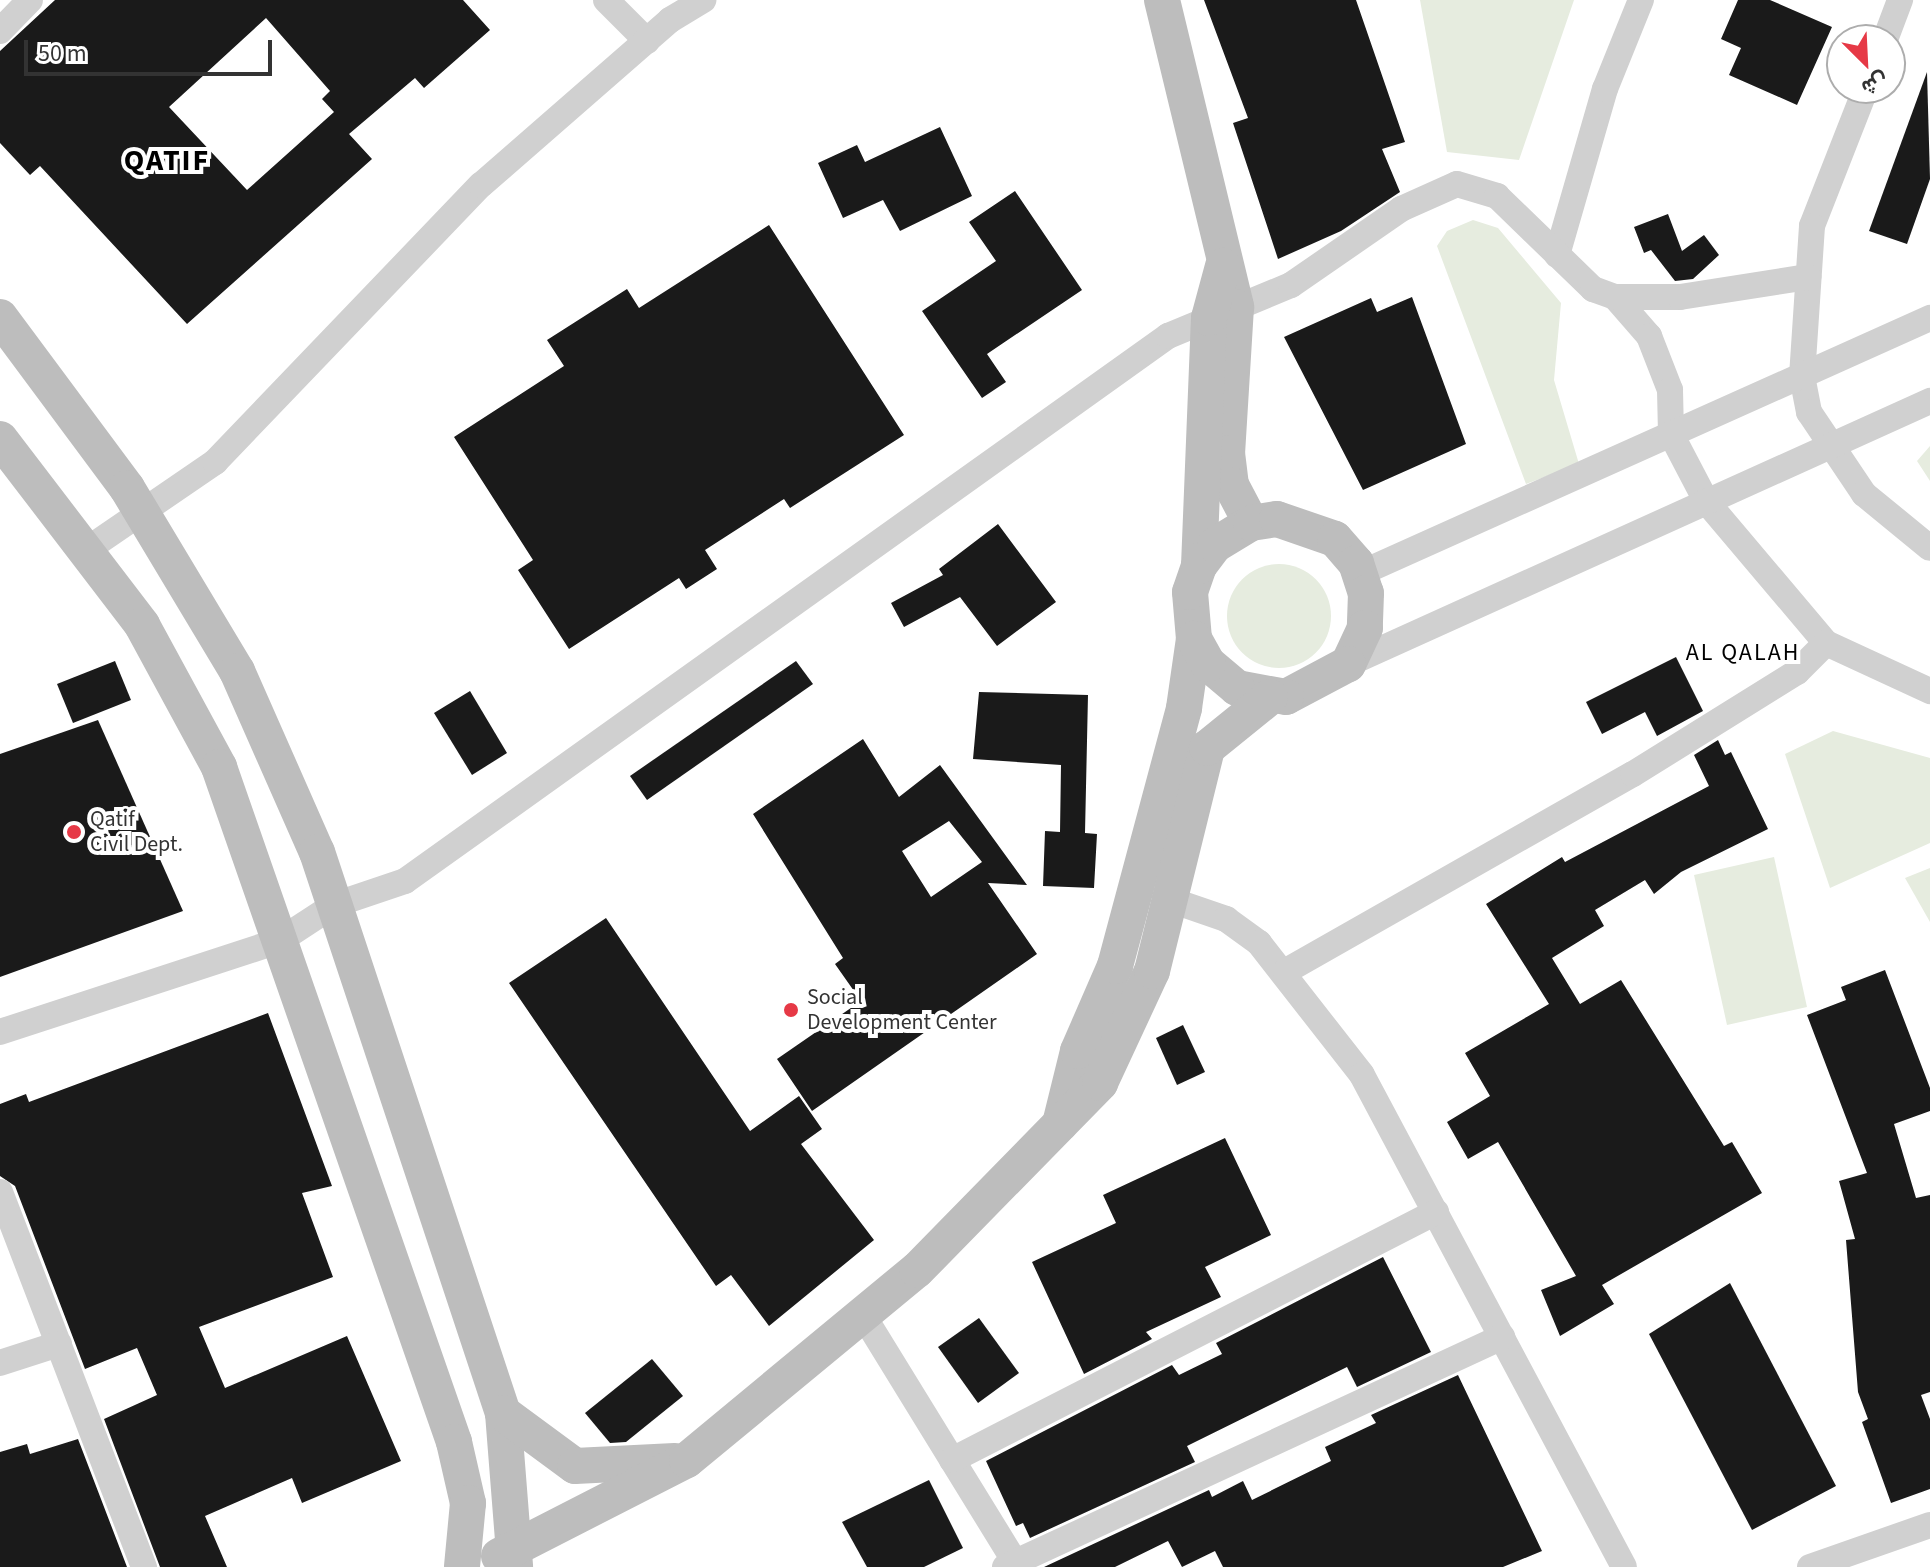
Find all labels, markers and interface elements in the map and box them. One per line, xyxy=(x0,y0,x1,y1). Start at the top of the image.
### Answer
scale bar xyxy=(28,24,276,74)
north arrow xyxy=(1826,24,1906,104)
text: 50 m xyxy=(38,36,87,71)
text: ش xyxy=(1856,64,1894,104)
district label: QATIF xyxy=(124,143,210,179)
district label: AL QALAH xyxy=(1686,639,1800,667)
place label: Qatif Civil Dept. xyxy=(90,806,183,858)
marker: Qatif Civil Dept. xyxy=(65,823,83,841)
place label: Social Development Center xyxy=(807,984,997,1036)
marker: Social Development Center xyxy=(782,1001,800,1019)

